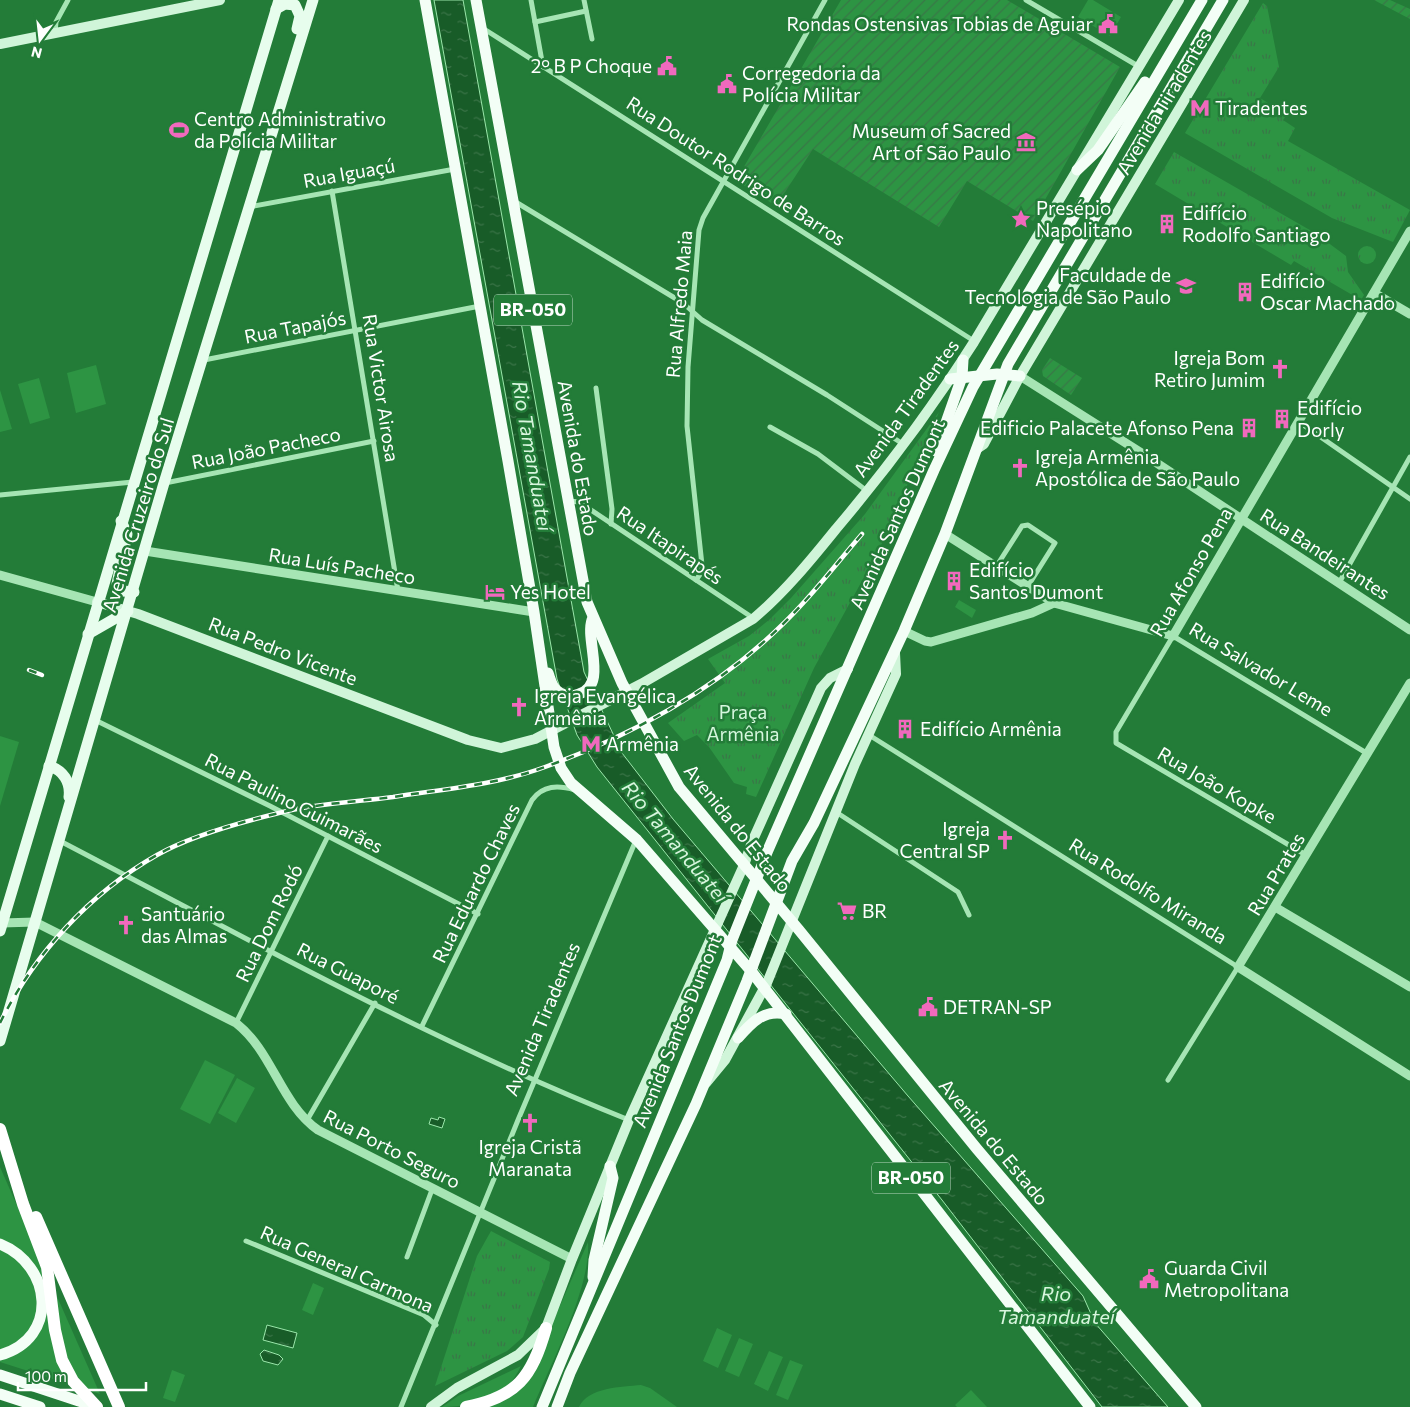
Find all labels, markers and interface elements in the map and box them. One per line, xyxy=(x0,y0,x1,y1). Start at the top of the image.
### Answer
place label: Rondas Ostensivas Tobias de Aguiar xyxy=(786,12,1093,35)
public building icon: Rondas Ostensivas Tobias de Aguiar xyxy=(1097,13,1119,35)
north arrow xyxy=(15,15,65,65)
street label: Avenida Tiradentes xyxy=(1111,25,1216,178)
text: N xyxy=(29,43,44,63)
place label: 2º B P Choque xyxy=(531,54,652,77)
public building icon: 2º B P Choque xyxy=(656,55,678,77)
place label: Corregedoria da Polícia Militar xyxy=(742,61,881,106)
public building icon: Corregedoria da Polícia Militar xyxy=(716,73,738,95)
street label: Rua Doutor Rodrigo de Barros xyxy=(622,91,850,250)
place label: Tiradentes xyxy=(1215,96,1308,119)
metro station icon: Tiradentes xyxy=(1189,97,1211,119)
place label: Centro Administrativo da Polícia Militar xyxy=(194,107,386,152)
sports icon: Centro Administrativo da Polícia Militar xyxy=(168,119,190,141)
place label: Museum of Sacred Art of São Paulo xyxy=(852,119,1011,164)
museum icon: Museum of Sacred Art of São Paulo xyxy=(1015,131,1037,153)
street label: Rua Iguaçú xyxy=(301,153,397,192)
place label: Presépio Napolitano xyxy=(1036,196,1133,241)
place label: Edifício Rodolfo Santiago xyxy=(1182,201,1331,246)
place icon: Presépio Napolitano xyxy=(1010,208,1032,230)
building icon: Edifício Rodolfo Santiago xyxy=(1156,213,1178,235)
street label: Rua Alfredo Maia xyxy=(661,229,696,379)
place label: Faculdade de Tecnologia de São Paulo xyxy=(964,263,1171,308)
place label: Edifício Oscar Machado xyxy=(1260,269,1395,314)
school or university icon: Faculdade de Tecnologia de São Paulo xyxy=(1175,275,1197,297)
building icon: Edifício Oscar Machado xyxy=(1234,281,1256,303)
road number: BR-050 xyxy=(494,294,572,326)
street label: Rua Tapajós xyxy=(242,305,348,348)
street label: Rua Victor Airosa xyxy=(358,312,405,463)
street label: Avenida Tiradentes xyxy=(848,334,963,481)
place label: Igreja Bom Retiro Jumim xyxy=(1154,346,1265,391)
church icon: Igreja Bom Retiro Jumim xyxy=(1269,358,1291,380)
street label: Avenida do Estado xyxy=(553,378,604,538)
water label: Rio Tamanduateí xyxy=(508,379,559,536)
place label: Edifício Dorly xyxy=(1297,396,1362,441)
building icon: Edifício Dorly xyxy=(1271,408,1293,430)
street label: Avenida Cruzeiro do Sul xyxy=(97,415,178,615)
street label: Avenida Santos Dumont xyxy=(844,415,949,613)
place label: Edificio Palacete Afonso Pena xyxy=(980,416,1234,439)
building icon: Edificio Palacete Afonso Pena xyxy=(1238,417,1260,439)
street label: Rua João Pacheco xyxy=(189,422,342,473)
place label: Igreja Armênia Apostólica de São Paulo xyxy=(1035,445,1240,490)
church icon: Igreja Armênia Apostólica de São Paulo xyxy=(1009,457,1031,479)
street label: Rua Itapirapés xyxy=(613,501,728,589)
street label: Rua Afonso Pena xyxy=(1144,503,1237,640)
street label: Rua Bandeirantes xyxy=(1256,503,1395,604)
street label: Rua Luís Pacheco xyxy=(267,543,417,588)
place label: Edifício Santos Dumont xyxy=(969,558,1103,603)
building icon: Edifício Santos Dumont xyxy=(943,570,965,592)
place label: Yes Hotel xyxy=(510,580,591,603)
hotel icon: Yes Hotel xyxy=(484,581,506,603)
street label: Rua Pedro Vicente xyxy=(206,612,361,690)
street label: Rua Salvador Leme xyxy=(1185,617,1337,720)
place label: Igreja Evangélica Armênia xyxy=(534,684,676,729)
church icon: Igreja Evangélica Armênia xyxy=(508,696,530,718)
park label: Praça Armênia xyxy=(706,700,780,745)
place label: Edifício Armênia xyxy=(920,717,1062,740)
building icon: Edifício Armênia xyxy=(894,718,916,740)
place label: Armênia xyxy=(606,732,679,755)
metro station icon: Armênia xyxy=(580,733,602,755)
street label: Rua João Kopke xyxy=(1154,741,1281,828)
street label: Rua Paulino Guimarães xyxy=(201,748,387,857)
street label: Avenida do Estado xyxy=(680,759,797,896)
water label: Rio Tamanduateí xyxy=(618,775,736,910)
street label: Rua Eduardo Chaves xyxy=(427,799,524,966)
place label: Igreja Central SP xyxy=(899,817,990,862)
street label: Rua Prates xyxy=(1242,828,1309,919)
church icon: Igreja Central SP xyxy=(994,829,1016,851)
street label: Rua Rodolfo Miranda xyxy=(1065,833,1231,948)
street label: Rua Dom Rodó xyxy=(230,860,307,985)
place label: BR xyxy=(862,899,887,922)
supermarket icon: BR xyxy=(836,900,858,922)
place label: Santuário das Almas xyxy=(141,902,227,947)
church icon: Santuário das Almas xyxy=(115,914,137,936)
street label: Avenida Santos Dumont xyxy=(627,931,726,1131)
street label: Rua Guaporé xyxy=(293,937,403,1008)
street label: Avenida Tiradentes xyxy=(499,938,584,1099)
place label: DETRAN-SP xyxy=(943,995,1052,1018)
public building icon: DETRAN-SP xyxy=(917,996,939,1018)
street label: Avenida do Estado xyxy=(935,1074,1054,1210)
street label: Rua Porto Seguro xyxy=(320,1104,465,1193)
church icon: Igreja Cristã Maranata xyxy=(519,1112,541,1134)
place label: Igreja Cristã Maranata xyxy=(478,1135,582,1180)
road number: BR-050 xyxy=(872,1162,950,1194)
street label: Rua General Carmona xyxy=(257,1220,437,1317)
place label: Guarda Civil Metropolitana xyxy=(1164,1256,1289,1301)
public building icon: Guarda Civil Metropolitana xyxy=(1138,1268,1160,1290)
water label: Rio Tamanduateí xyxy=(997,1281,1118,1328)
scale bar xyxy=(18,1360,145,1392)
text: 100 m xyxy=(25,1367,67,1385)

